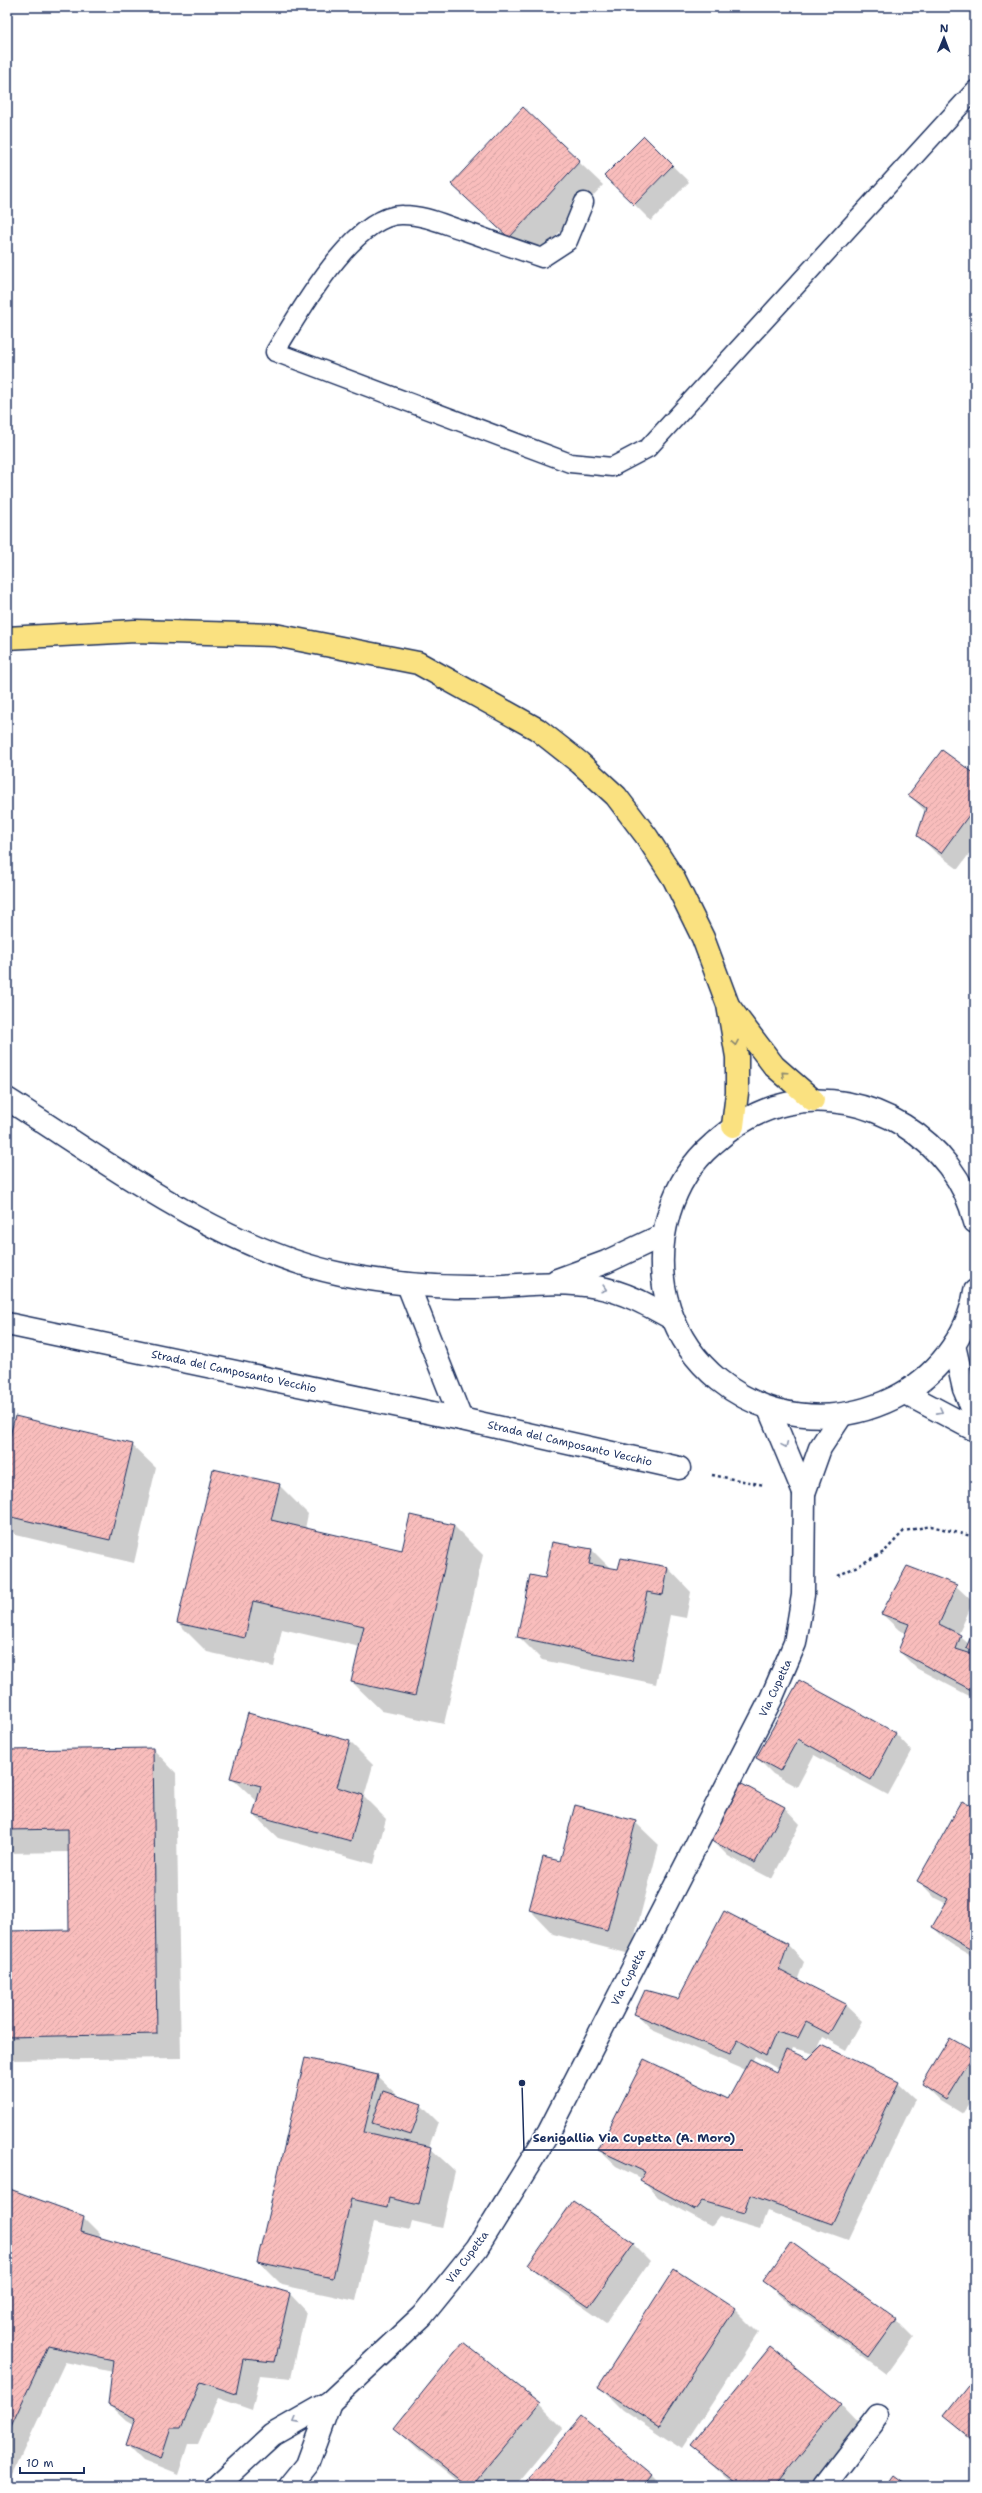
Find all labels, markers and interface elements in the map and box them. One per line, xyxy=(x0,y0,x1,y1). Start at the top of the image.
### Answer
north arrow xyxy=(924,18,964,58)
text: N xyxy=(940,21,949,36)
one-way arrow xyxy=(730,1040,738,1046)
one-way arrow xyxy=(781,1072,788,1079)
one-way arrow xyxy=(600,1284,607,1293)
street label: Strada del Camposanto Vecchio xyxy=(150,1347,318,1396)
one-way arrow xyxy=(936,1406,943,1413)
street label: Strada del Camposanto Vecchio xyxy=(486,1417,654,1470)
one-way arrow xyxy=(780,1441,788,1448)
street label: Via Cupetta xyxy=(756,1657,795,1719)
street label: Via Cupetta xyxy=(608,1946,649,2008)
callout: Senigallia Via Cupetta (A. Moro) xyxy=(524,2126,743,2150)
text: Senigallia Via Cupetta (A. Moro) xyxy=(533,2130,736,2146)
street label: Via Cupetta xyxy=(443,2228,492,2287)
one-way arrow xyxy=(293,2417,300,2424)
scale bar xyxy=(20,2449,84,2475)
text: 10 m xyxy=(26,2455,54,2471)

